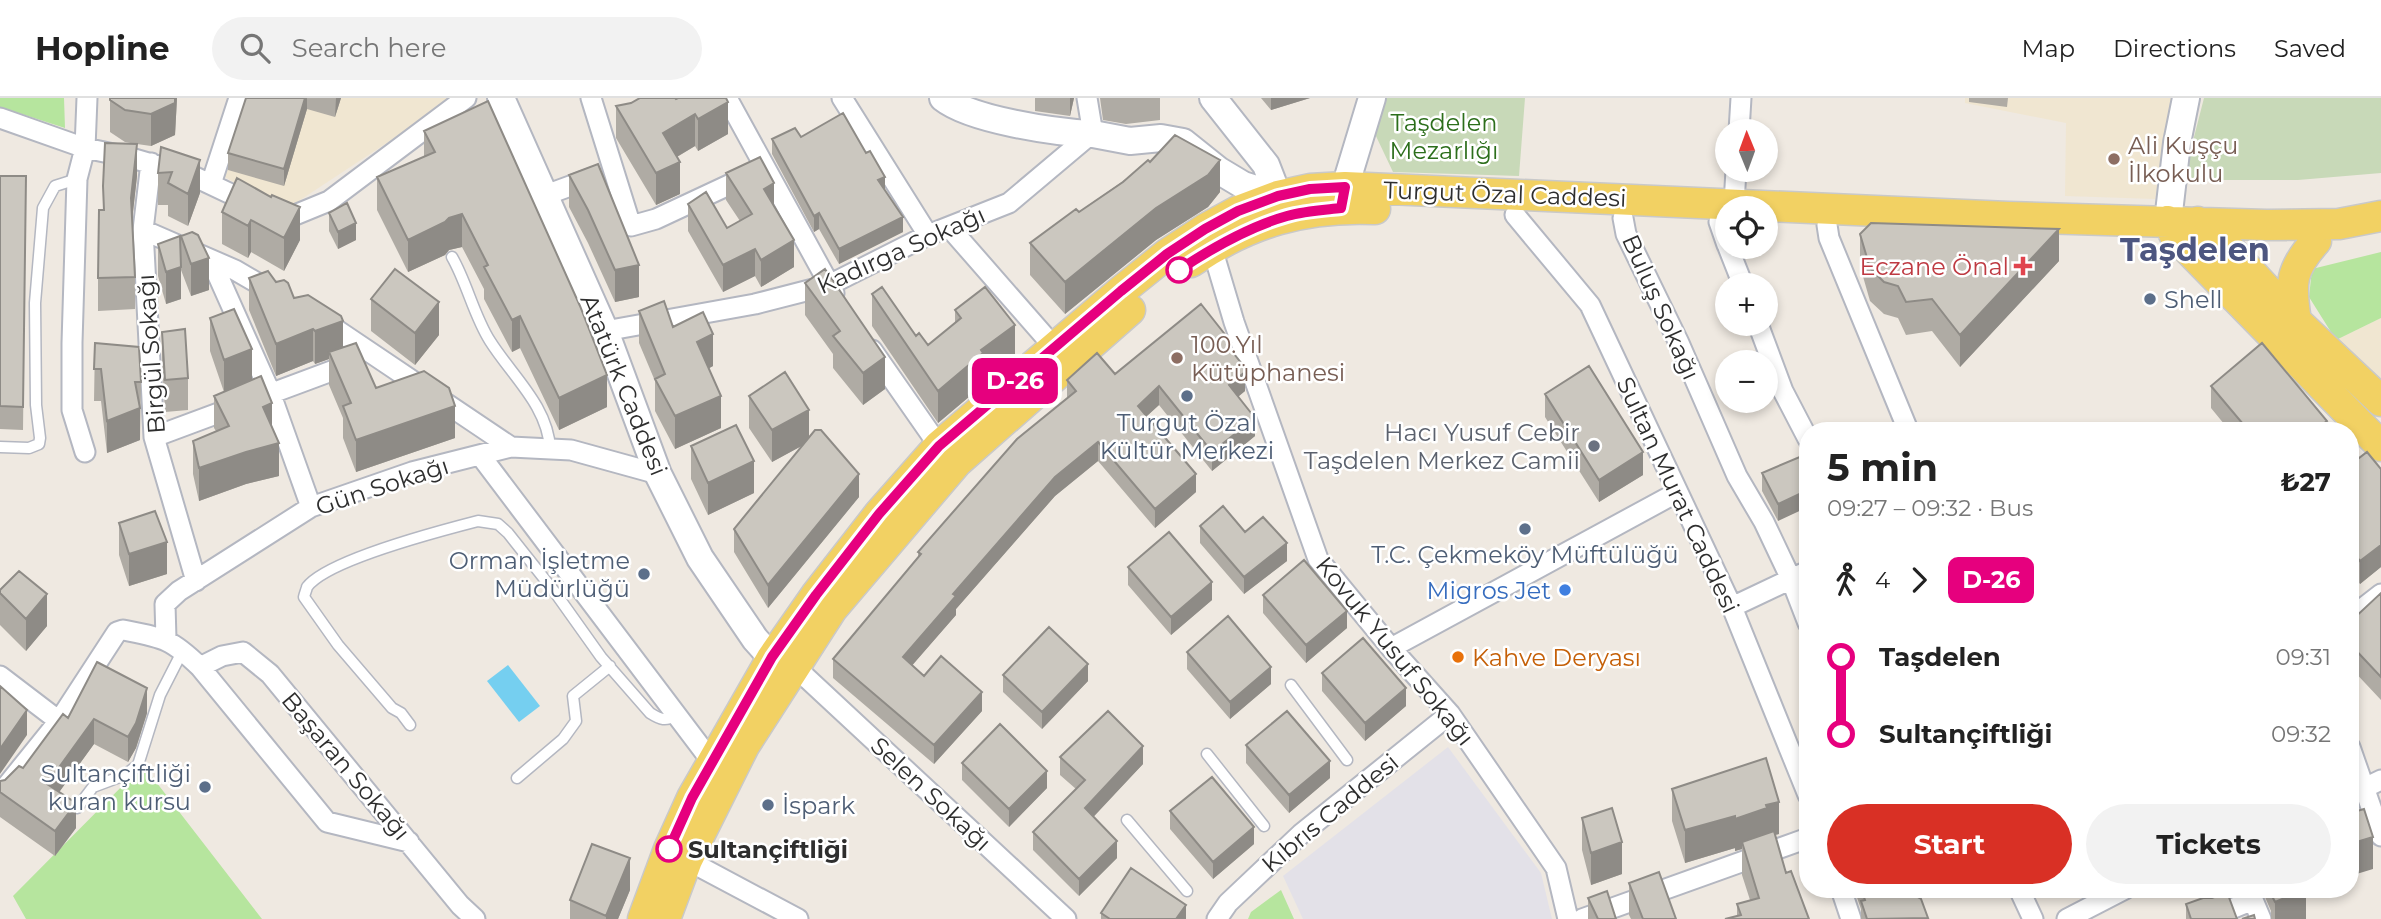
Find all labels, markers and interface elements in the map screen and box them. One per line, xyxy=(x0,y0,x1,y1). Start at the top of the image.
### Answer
search box xyxy=(212,17,702,80)
text: Hopline xyxy=(35,28,170,68)
icon: search xyxy=(236,29,274,67)
text: Search here xyxy=(292,32,446,64)
text: Map xyxy=(2022,34,2075,63)
text: Directions xyxy=(2113,34,2236,63)
text: Saved xyxy=(2274,34,2346,63)
park label: Taşdelen Mezarlığı xyxy=(1390,108,1498,165)
north arrow xyxy=(1715,119,1778,182)
map controls xyxy=(1715,119,1778,413)
place label: Ali Kuşçu İlkokulu xyxy=(2128,131,2239,188)
marker: Ali Kuşçu İlkokulu xyxy=(2106,151,2122,167)
street label: Turgut Özal Caddesi xyxy=(1383,175,1627,213)
button: locate xyxy=(1715,196,1778,259)
street label: Kadırga Sokağı xyxy=(813,200,989,300)
street label: Buluş Sokağı xyxy=(1616,230,1706,384)
district label: Taşdelen xyxy=(2120,230,2270,269)
place label: Eczane Önal xyxy=(1859,252,2009,281)
unlabelled marker xyxy=(1166,257,1192,283)
marker: Eczane Önal xyxy=(2015,258,2031,274)
street label: Birgül Sokağı xyxy=(131,273,171,435)
button: + xyxy=(1715,273,1778,336)
place label: Shell xyxy=(2164,285,2222,314)
street label: Atatürk Caddesi xyxy=(574,290,674,480)
marker: Shell xyxy=(2142,291,2158,307)
place label: 100.Yıl Kütüphanesi xyxy=(1191,330,1345,387)
marker: 100.Yıl Kütüphanesi xyxy=(1169,350,1185,366)
button: − xyxy=(1715,350,1778,413)
line badge: D-26 xyxy=(966,358,1064,404)
text: D-26 xyxy=(986,366,1044,395)
street label: Sultan Murat Caddesi xyxy=(1611,372,1745,618)
marker: Turgut Özal Kültür Merkezi xyxy=(1179,388,1195,404)
place label: Turgut Özal Kültür Merkezi xyxy=(1100,408,1274,465)
place label: Hacı Yusuf Cebir Taşdelen Merkez Camii xyxy=(1304,418,1580,475)
marker: Hacı Yusuf Cebir Taşdelen Merkez Camii xyxy=(1586,438,1602,454)
text: 5 min xyxy=(1827,444,1938,491)
street label: Gün Sokağı xyxy=(312,451,452,521)
text: ₺27 xyxy=(2281,466,2331,498)
text: 09:27 – 09:32 · Bus xyxy=(1827,494,2033,522)
marker: T.C. Çekmeköy Müftülüğü xyxy=(1517,521,1533,537)
place label: T.C. Çekmeköy Müftülüğü xyxy=(1371,540,1679,569)
place label: Orman İşletme Müdürlüğü xyxy=(449,546,630,603)
street label: Kovuk Yusuf Sokağı xyxy=(1310,551,1480,751)
icon: walk xyxy=(1827,561,1865,599)
icon: forward xyxy=(1900,561,1938,599)
text: D-26 xyxy=(1962,565,2020,594)
marker: Orman İşletme Müdürlüğü xyxy=(636,566,652,582)
text: 4 xyxy=(1875,566,1890,594)
place label: Migros Jet xyxy=(1427,576,1551,605)
marker: Migros Jet xyxy=(1557,582,1573,598)
text: Taşdelen xyxy=(1879,641,2001,673)
place label: Kahve Deryası xyxy=(1472,643,1641,672)
text: 09:31 xyxy=(2276,643,2331,671)
marker: Kahve Deryası xyxy=(1450,649,1466,665)
street label: Başaran Sokağı xyxy=(276,686,416,846)
text: Sultançiftliği xyxy=(1879,718,2052,750)
text: 09:32 xyxy=(2271,720,2331,748)
street label: Selen Sokağı xyxy=(865,731,997,857)
street label: Kıbrıs Caddesi xyxy=(1256,747,1404,879)
place label: Sultançiftliği kuran kursu xyxy=(41,759,191,816)
marker: Sultançiftliği kuran kursu xyxy=(197,779,213,795)
place label: İspark xyxy=(782,791,856,820)
marker: İspark xyxy=(760,797,776,813)
button: Start xyxy=(1827,804,2072,884)
button: Tickets xyxy=(2086,804,2331,884)
place label: Sultançiftliği xyxy=(688,835,848,864)
marker: Sultançiftliği xyxy=(656,836,682,862)

